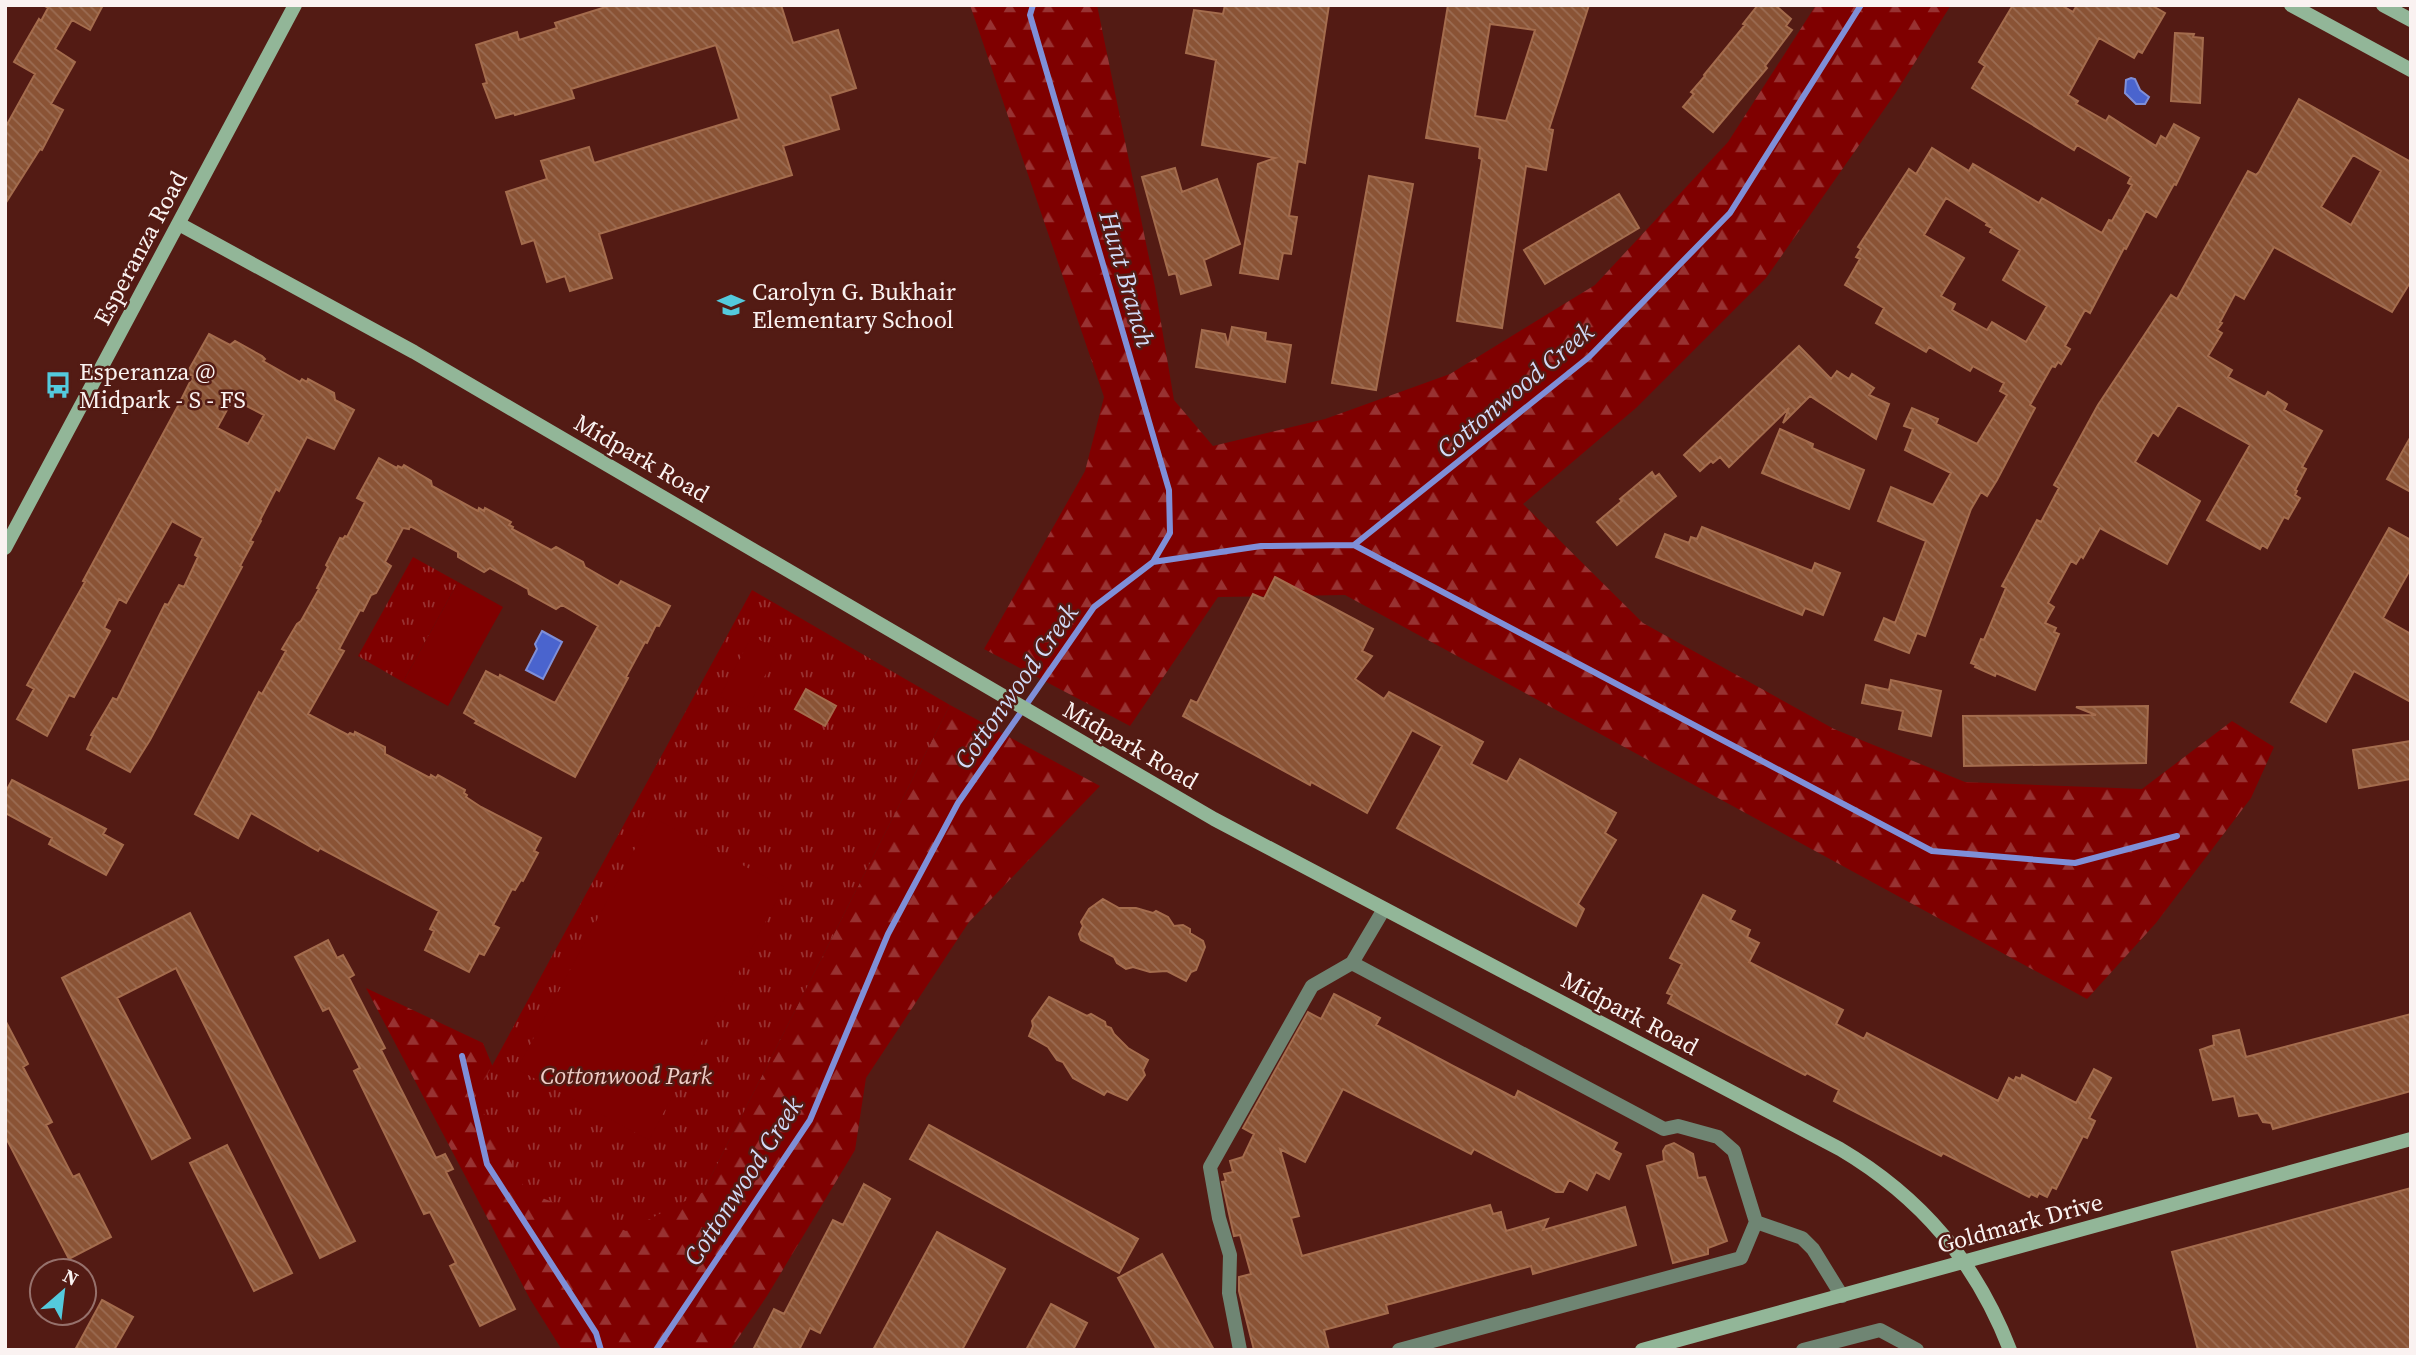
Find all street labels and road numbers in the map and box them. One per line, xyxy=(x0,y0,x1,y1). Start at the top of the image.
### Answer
street label: Esperanza Road xyxy=(85,165,195,331)
street label: Midpark Road xyxy=(568,406,716,510)
street label: Midpark Road xyxy=(1057,693,1205,797)
street label: Midpark Road xyxy=(1556,963,1705,1063)
street label: Goldmark Drive xyxy=(1933,1185,2107,1261)

